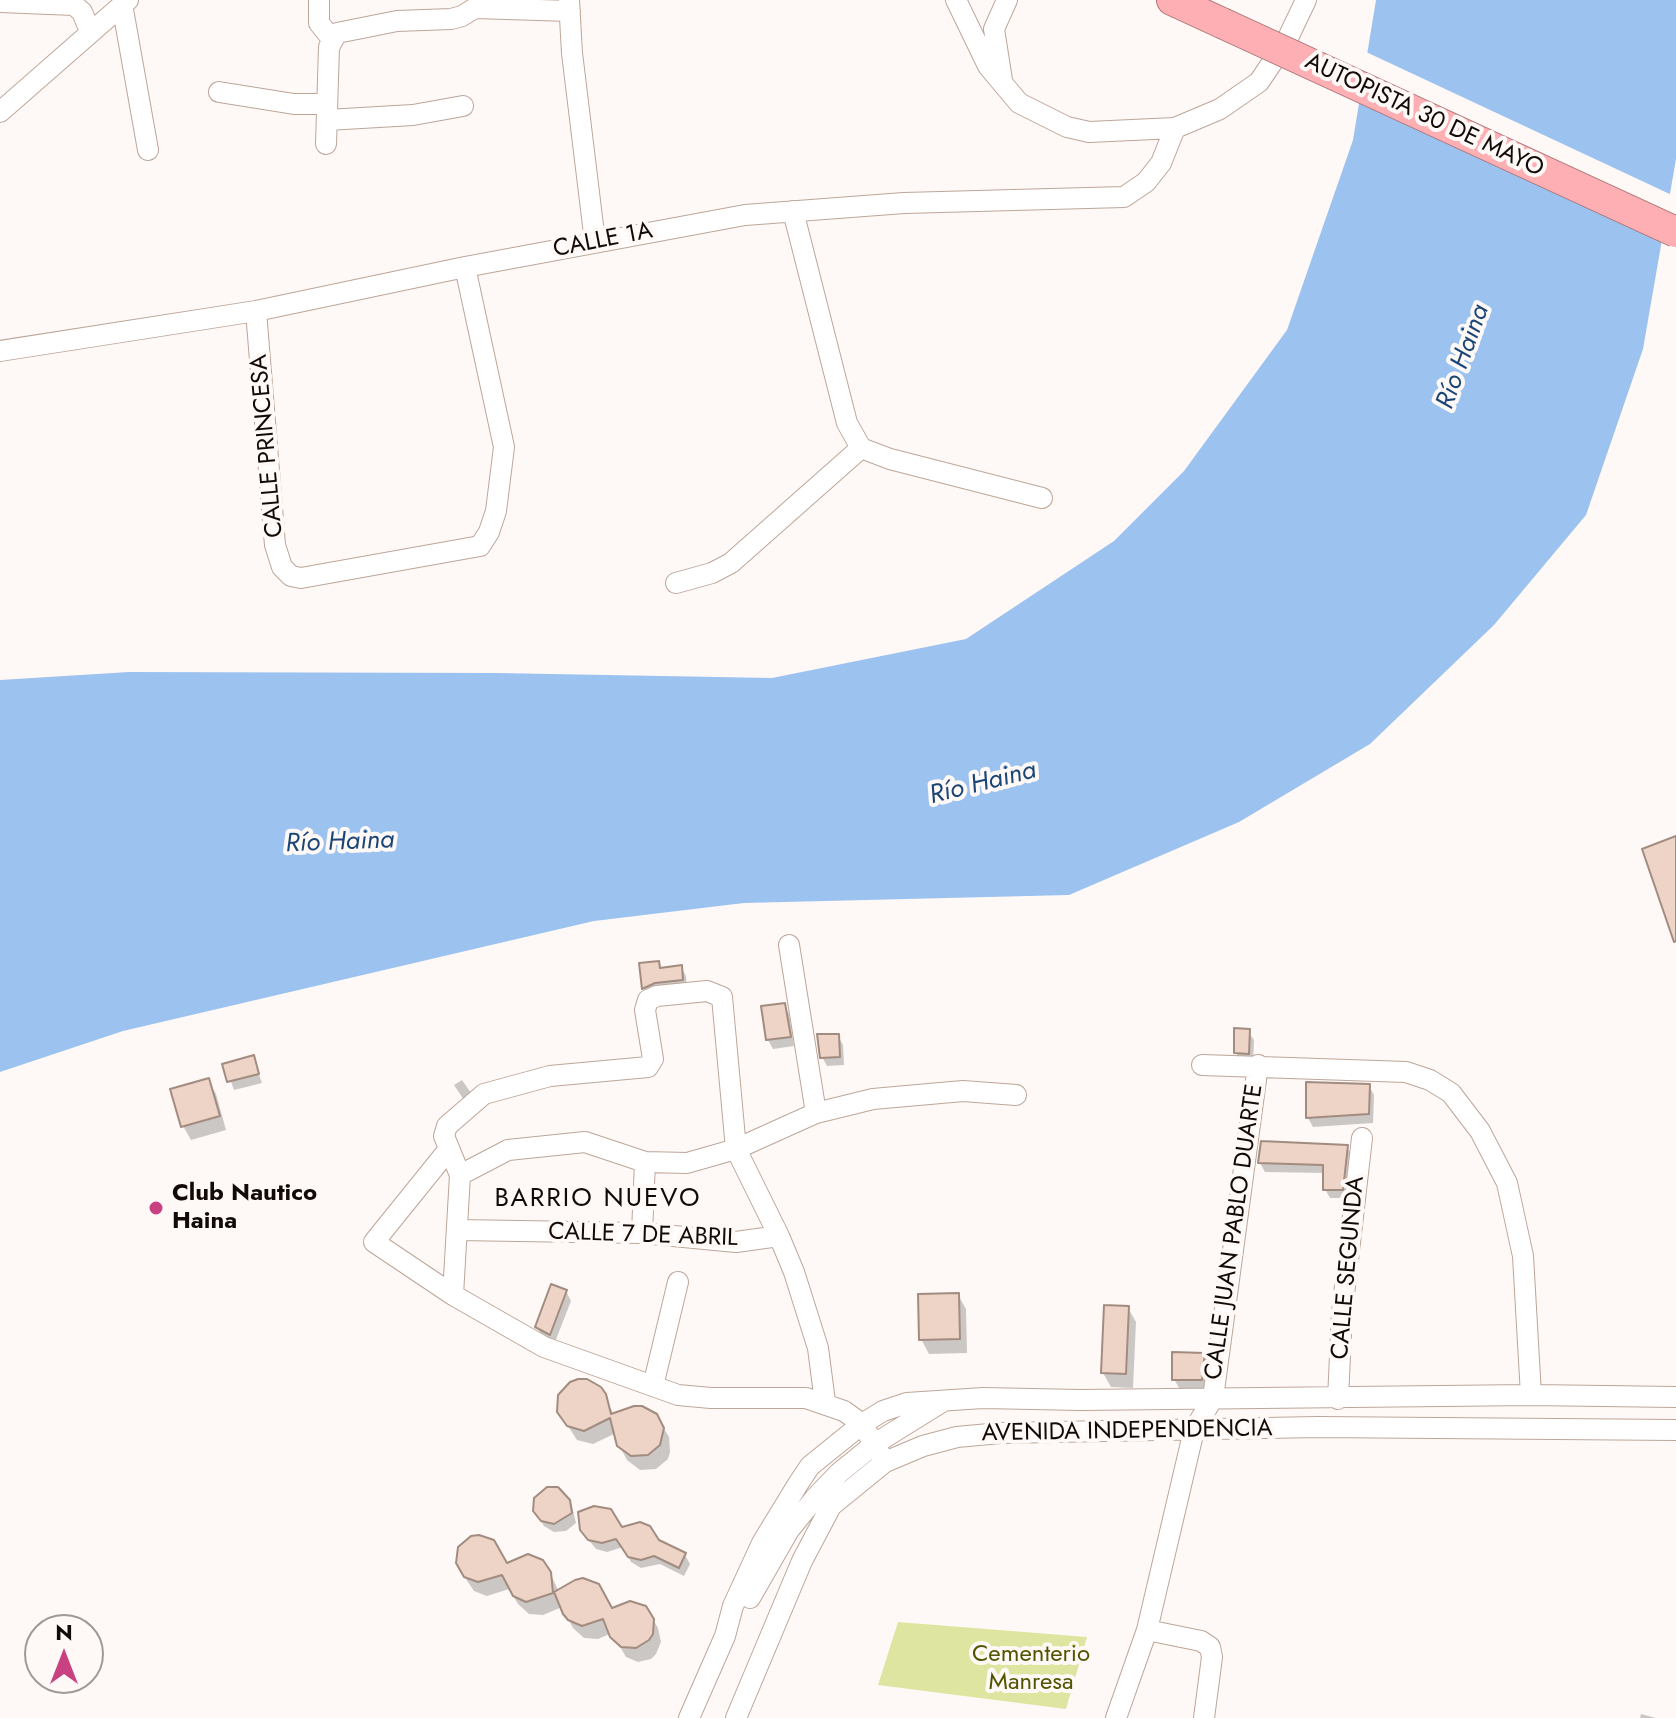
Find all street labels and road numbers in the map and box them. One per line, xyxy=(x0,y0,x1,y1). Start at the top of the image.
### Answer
street label: AUTOPISTA 30 DE MAYO xyxy=(1300,48,1548,184)
street label: CALLE 1A xyxy=(551,217,655,265)
street label: CALLE PRINCESA xyxy=(246,353,290,539)
street label: CALLE JUAN PABLO DUARTE xyxy=(1200,1082,1270,1382)
street label: CALLE SEGUNDA xyxy=(1327,1175,1371,1361)
street label: CALLE 7 DE ABRIL xyxy=(548,1218,738,1254)
street label: AVENIDA INDEPENDENCIA xyxy=(981,1415,1273,1449)

